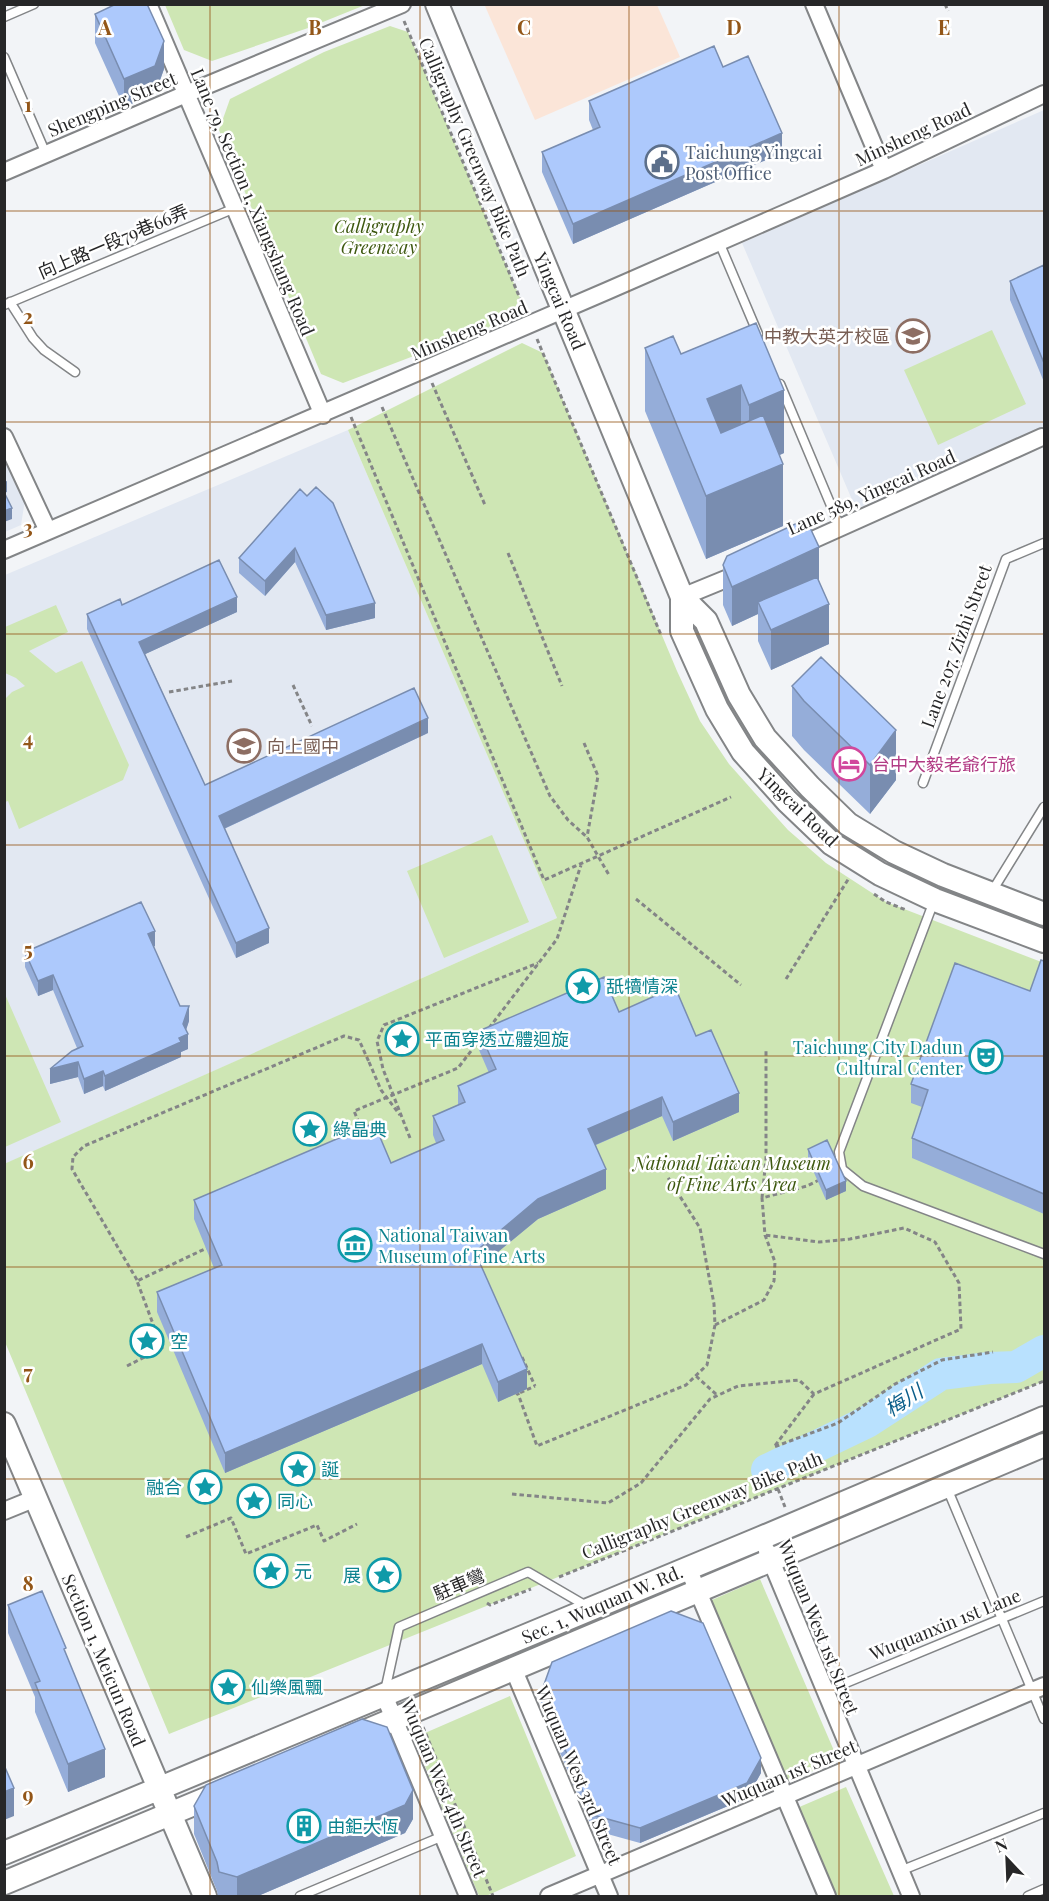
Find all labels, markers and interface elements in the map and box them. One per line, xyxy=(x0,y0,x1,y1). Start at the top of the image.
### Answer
text: A xyxy=(97,13,112,40)
text: B xyxy=(308,13,322,40)
text: C xyxy=(517,13,531,40)
text: D xyxy=(726,13,742,40)
text: E xyxy=(938,13,950,40)
street label: Calligraphy Greenway Bike Path xyxy=(414,34,537,281)
street label: Lane 79, Section 1, Xiangshang Road xyxy=(186,65,321,340)
street label: Shengping Street xyxy=(44,66,181,142)
text: 1 xyxy=(24,90,32,117)
street label: Minsheng Road xyxy=(851,96,975,171)
place label: Taichung Yingcai Post Office xyxy=(685,140,822,185)
public building icon: Taichung Yingcai Post Office xyxy=(644,144,680,180)
street label: 向上路一段79巷66弄 xyxy=(34,198,192,284)
park label: Calligraphy Greenway xyxy=(334,214,424,259)
street label: Yingcai Road xyxy=(528,248,592,354)
street label: Minsheng Road xyxy=(407,294,532,365)
text: 2 xyxy=(23,302,33,329)
school or university icon: 中教大英才校區 xyxy=(895,318,931,354)
place label: 中教大英才校區 xyxy=(764,324,890,348)
street label: Lane 589, Yingcai Road xyxy=(783,444,960,540)
text: 3 xyxy=(23,513,33,540)
street label: Lane 207, Zizhi Street xyxy=(915,560,997,731)
text: 4 xyxy=(23,724,33,751)
school or university icon: 向上國中 xyxy=(226,728,262,764)
place label: 向上國中 xyxy=(267,734,339,758)
hotel icon: 台中大毅老爺行旅 xyxy=(831,746,867,782)
place label: 台中大毅老爺行旅 xyxy=(872,752,1016,776)
street label: Yingcai Road xyxy=(752,762,844,852)
text: 5 xyxy=(23,935,33,962)
place icon: 舐犢情深 xyxy=(565,968,601,1004)
place label: 舐犢情深 xyxy=(606,974,678,998)
place icon: 平面穿透立體迴旋 xyxy=(384,1021,420,1057)
place label: 平面穿透立體迴旋 xyxy=(425,1027,569,1051)
place label: Taichung City Dadun Cultural Center xyxy=(793,1035,963,1080)
theatre icon: Taichung City Dadun Cultural Center xyxy=(968,1039,1004,1075)
place icon: 綠晶典 xyxy=(292,1111,328,1147)
place label: 綠晶典 xyxy=(333,1117,387,1141)
text: 6 xyxy=(22,1147,34,1174)
park label: National Taiwan Museum of Fine Arts Area xyxy=(631,1151,831,1196)
place label: National Taiwan Museum of Fine Arts xyxy=(378,1223,545,1268)
museum icon: National Taiwan Museum of Fine Arts xyxy=(337,1227,373,1263)
place icon: 空 xyxy=(129,1323,165,1359)
place label: 空 xyxy=(170,1329,188,1353)
text: 7 xyxy=(23,1358,33,1385)
water label: 梅川 xyxy=(879,1376,929,1421)
street label: Calligraphy Greenway Bike Path xyxy=(578,1445,826,1564)
place icon: 誕 xyxy=(280,1451,316,1487)
place label: 誕 xyxy=(321,1457,339,1481)
place icon: 融合 xyxy=(187,1469,223,1505)
place label: 融合 xyxy=(146,1475,182,1499)
place icon: 同心 xyxy=(236,1483,272,1519)
place label: 同心 xyxy=(277,1489,313,1513)
street label: Wuquan West 1st Street xyxy=(773,1535,865,1719)
place icon: 元 xyxy=(253,1553,289,1589)
place icon: 展 xyxy=(366,1557,402,1593)
place label: 元 xyxy=(294,1559,312,1583)
street label: Sec. 1, Wuquan W. Rd. xyxy=(518,1559,686,1649)
street label: 駐車彎 xyxy=(429,1562,489,1606)
place label: 展 xyxy=(343,1563,361,1587)
text: 8 xyxy=(22,1569,34,1596)
street label: Section 1, Meicun Road xyxy=(57,1570,151,1750)
street label: Wuquanxin 1st Lane xyxy=(865,1583,1024,1666)
place icon: 仙樂風飄 xyxy=(210,1669,246,1705)
place label: 仙樂風飄 xyxy=(251,1675,323,1699)
street label: Wuquan West 3rd Street xyxy=(530,1681,628,1869)
street label: Wuquan West 4th Street xyxy=(395,1694,493,1881)
street label: Wuquan 1st Street xyxy=(717,1733,861,1813)
text: 9 xyxy=(22,1780,34,1807)
building icon: 由鉅大恆 xyxy=(286,1808,322,1844)
place label: 由鉅大恆 xyxy=(327,1814,399,1838)
north arrow xyxy=(977,1829,1037,1889)
text: N xyxy=(992,1833,1011,1857)

